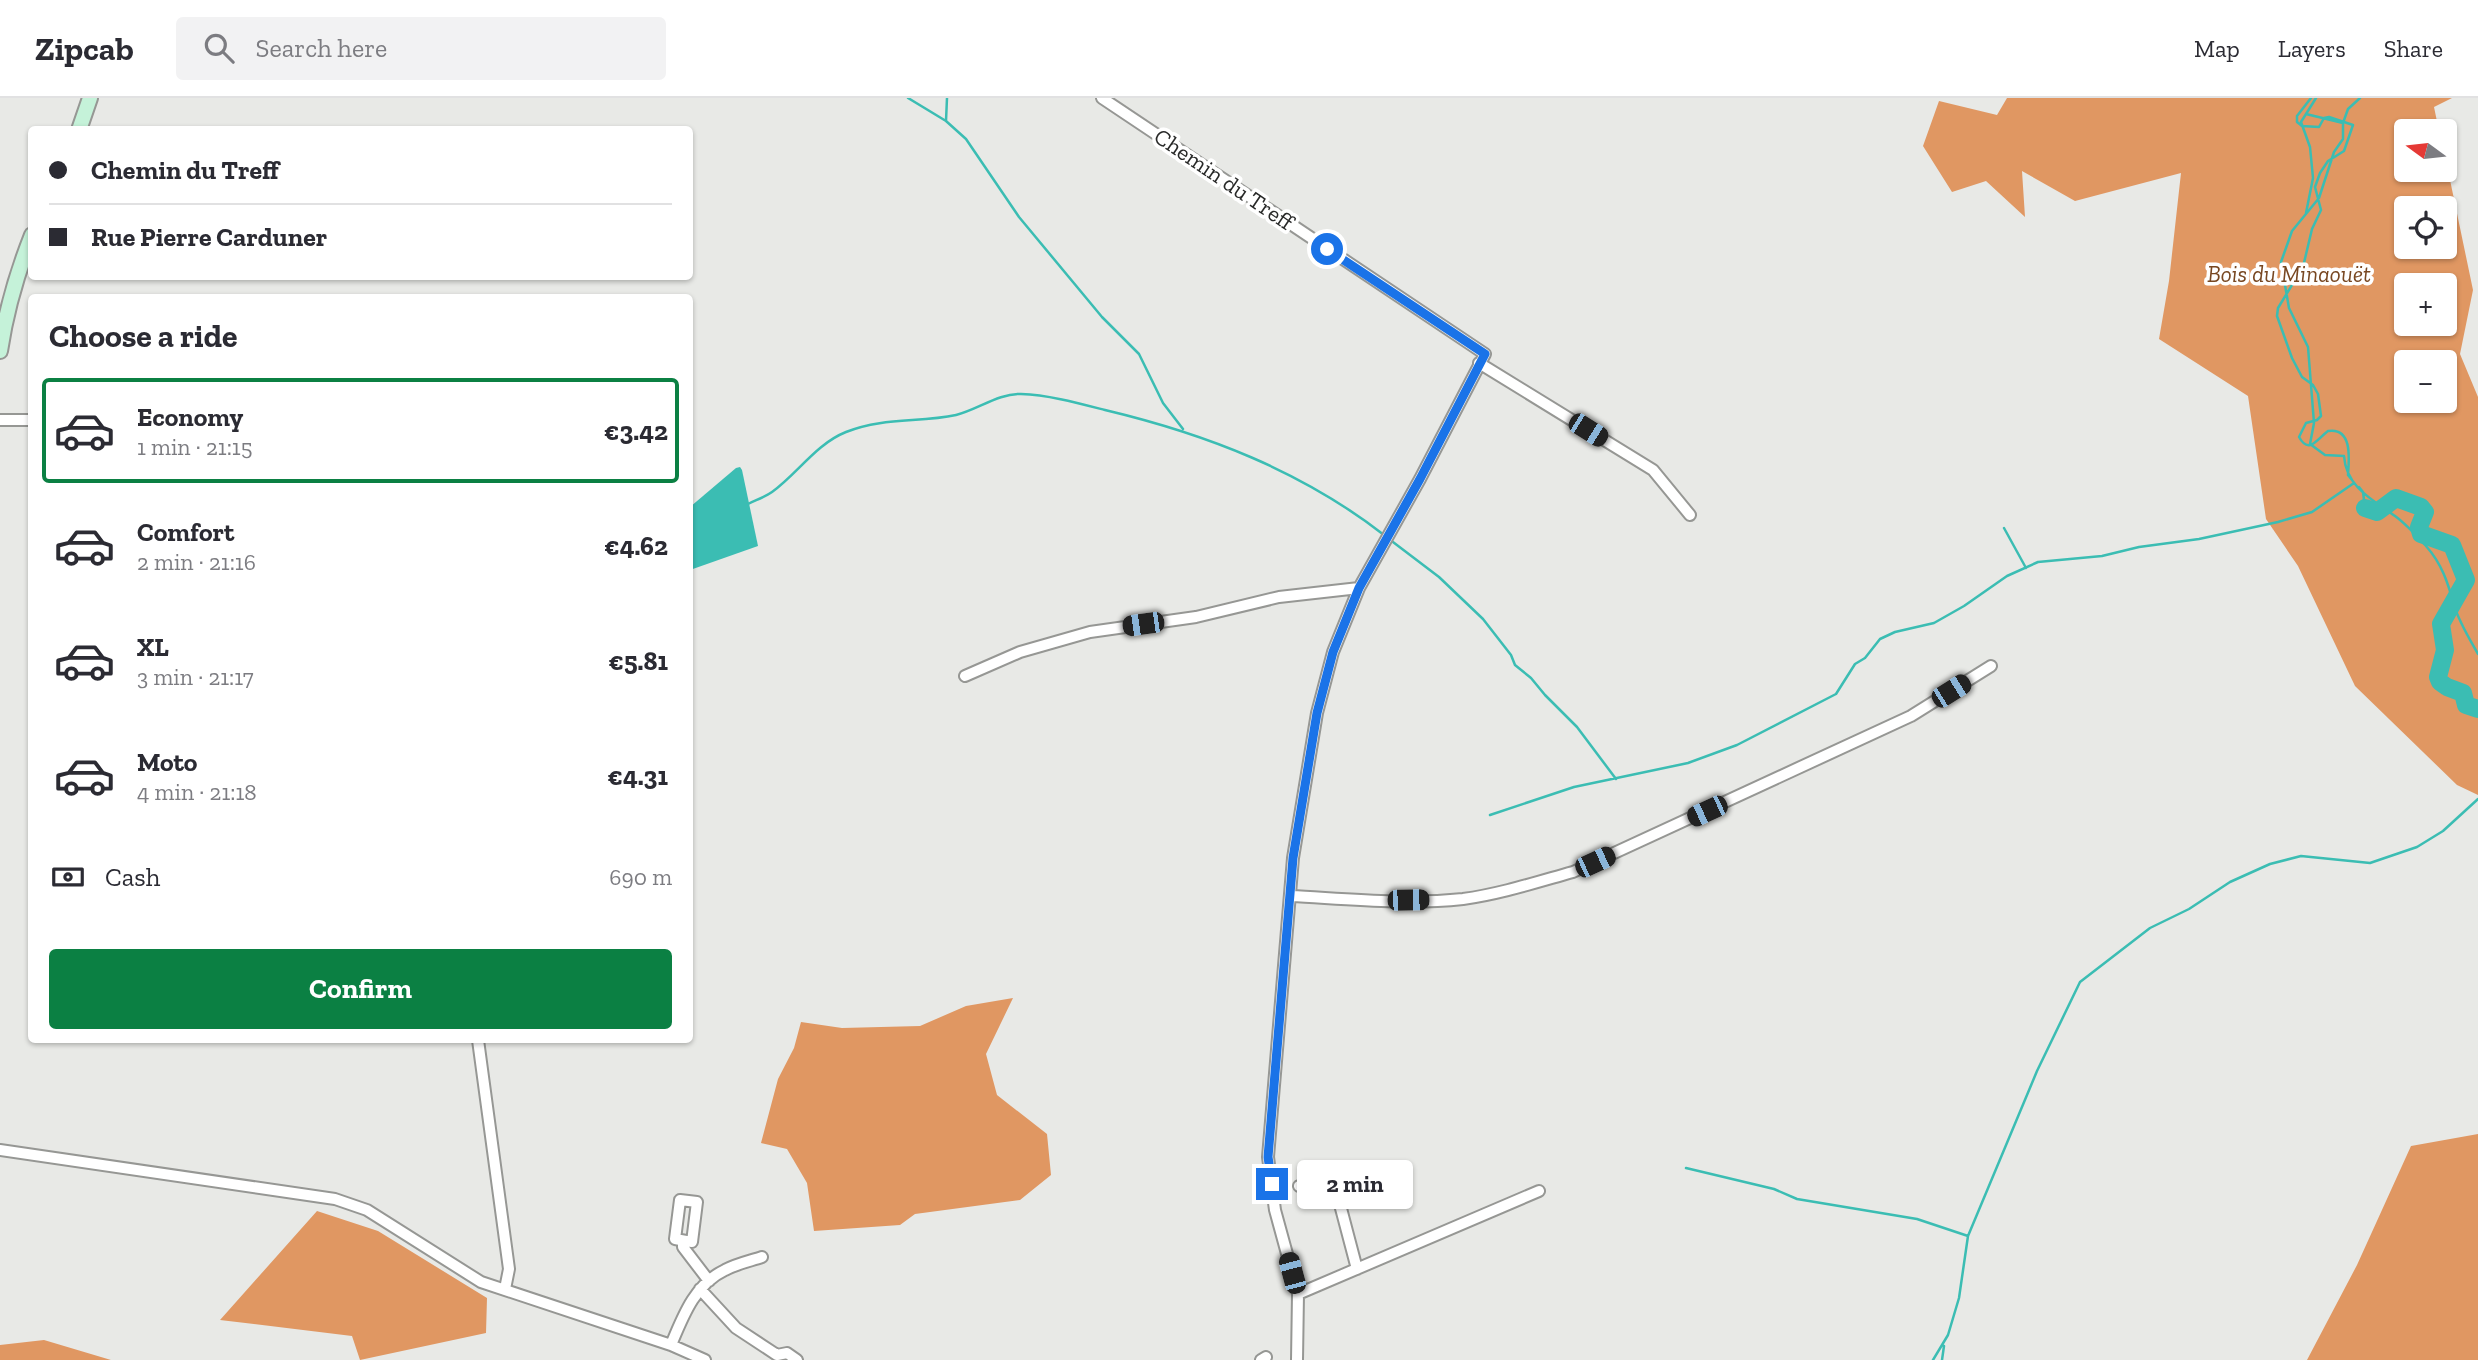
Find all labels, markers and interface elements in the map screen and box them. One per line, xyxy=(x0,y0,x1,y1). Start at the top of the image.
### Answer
search box xyxy=(176,17,666,80)
text: Zipcab xyxy=(35,29,134,68)
icon: search xyxy=(200,29,238,67)
text: Search here xyxy=(256,32,387,64)
text: Map xyxy=(2194,34,2240,63)
text: Layers xyxy=(2278,34,2346,63)
text: Share xyxy=(2384,34,2443,63)
north arrow xyxy=(2394,119,2457,182)
map controls xyxy=(2394,119,2457,413)
street label: Chemin du Treff xyxy=(1149,122,1301,237)
text: Chemin du Treff xyxy=(91,154,279,186)
button: locate xyxy=(2394,196,2457,259)
text: Rue Pierre Carduner xyxy=(91,221,327,253)
route start xyxy=(1311,233,1343,265)
park label: Bois du Minaouët xyxy=(2207,260,2371,288)
button: + xyxy=(2394,273,2457,336)
text: Choose a ride xyxy=(49,317,237,355)
button: − xyxy=(2394,350,2457,413)
icon: car xyxy=(53,399,116,462)
text: Economy xyxy=(137,401,243,433)
car xyxy=(1565,410,1612,450)
text: €3.42 xyxy=(604,415,668,447)
text: 1 min · 21:15 xyxy=(137,433,253,461)
icon: car xyxy=(53,514,116,577)
text: Comfort xyxy=(137,516,234,548)
text: €4.62 xyxy=(604,530,668,562)
text: 2 min · 21:16 xyxy=(137,548,256,576)
car xyxy=(1121,611,1166,637)
icon: car xyxy=(53,629,116,692)
text: XL xyxy=(137,631,169,663)
text: €5.81 xyxy=(609,645,668,677)
text: 3 min · 21:17 xyxy=(137,663,254,691)
car xyxy=(1928,671,1975,711)
icon: car xyxy=(53,744,116,807)
text: Moto xyxy=(137,746,197,778)
text: €4.31 xyxy=(607,760,668,792)
text: 4 min · 21:18 xyxy=(137,778,257,806)
car xyxy=(1684,793,1731,829)
car xyxy=(1572,844,1619,880)
icon: cash xyxy=(49,858,87,896)
text: Cash xyxy=(105,861,160,893)
text: 690 m xyxy=(609,863,672,891)
car xyxy=(1387,889,1430,911)
button: Confirm xyxy=(49,949,672,1029)
callout: 2 min xyxy=(1296,1160,1412,1208)
route end xyxy=(1256,1168,1288,1200)
text: 2 min xyxy=(1326,1170,1384,1198)
car xyxy=(1277,1250,1308,1296)

